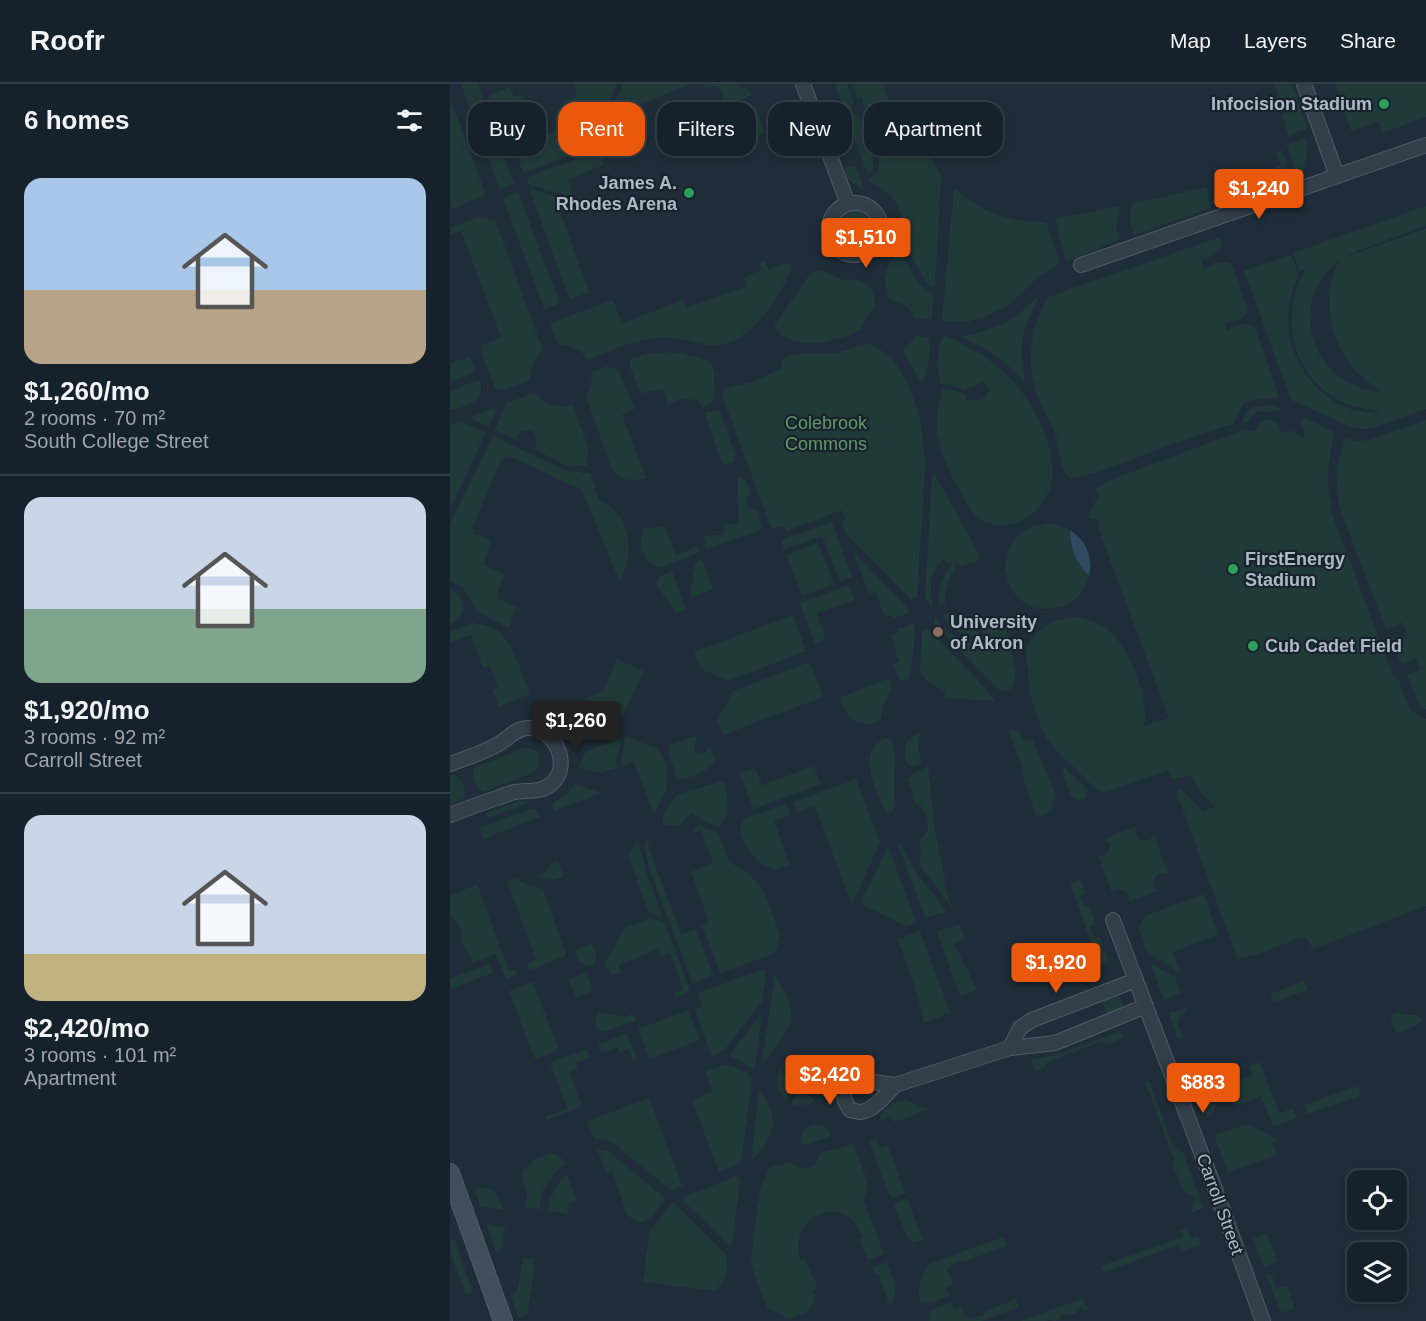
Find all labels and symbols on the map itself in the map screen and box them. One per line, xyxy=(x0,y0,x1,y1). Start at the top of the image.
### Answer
place label: Infocision Stadium xyxy=(1211,94,1372,114)
marker: Infocision Stadium xyxy=(1377,97,1391,111)
pin: $1,240 xyxy=(1210,169,1308,220)
place label: James A. Rhodes Arena xyxy=(556,173,678,214)
marker: James A. Rhodes Arena xyxy=(682,186,696,200)
pin: $1,510 xyxy=(817,218,915,269)
park label: Colebrook Commons xyxy=(785,413,868,454)
place label: FirstEnergy Stadium xyxy=(1245,549,1345,590)
marker: FirstEnergy Stadium xyxy=(1226,562,1240,576)
place label: University of Akron xyxy=(950,612,1037,653)
marker: University of Akron xyxy=(931,625,945,639)
place label: Cub Cadet Field xyxy=(1265,636,1402,656)
marker: Cub Cadet Field xyxy=(1246,639,1260,653)
pin: $1,260 xyxy=(527,701,625,752)
pin: $1,920 xyxy=(1007,943,1105,994)
pin: $2,420 xyxy=(781,1055,879,1106)
pin: $883 xyxy=(1167,1063,1239,1114)
street label: Carroll Street xyxy=(1192,1151,1248,1257)

